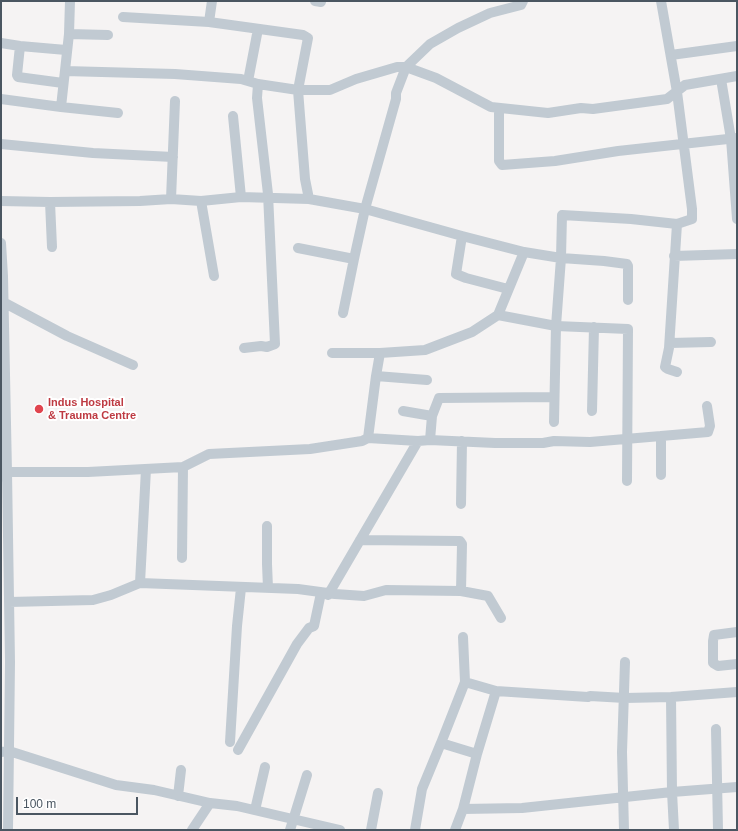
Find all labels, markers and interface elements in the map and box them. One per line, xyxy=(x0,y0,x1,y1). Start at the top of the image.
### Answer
place label: Indus Hospital & Trauma Centre xyxy=(48,396,136,422)
marker: Indus Hospital & Trauma Centre xyxy=(33,403,45,415)
scale bar xyxy=(18,789,140,815)
text: 100 m xyxy=(23,797,56,811)

